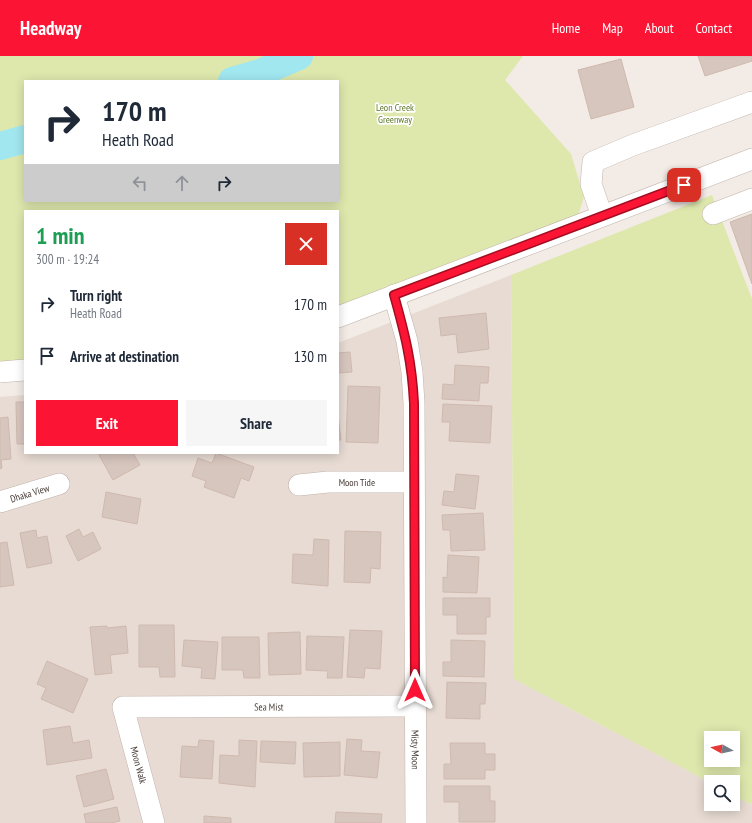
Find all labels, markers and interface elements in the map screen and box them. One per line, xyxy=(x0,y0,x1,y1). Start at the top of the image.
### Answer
text: Headway xyxy=(20,16,81,40)
text: Home xyxy=(552,19,580,37)
text: Map xyxy=(602,19,623,37)
text: About xyxy=(645,19,674,37)
text: Contact xyxy=(696,19,732,37)
text: 170 m xyxy=(102,92,166,129)
icon: right xyxy=(36,96,88,148)
park label: Leon Creek Greenway xyxy=(376,101,414,126)
text: Heath Road xyxy=(102,128,174,151)
pin xyxy=(667,168,701,202)
icon: left xyxy=(129,172,151,194)
icon: ahead xyxy=(171,172,193,194)
icon: right xyxy=(213,172,235,194)
icon: arrive xyxy=(673,174,695,196)
text: 1 min xyxy=(36,220,84,251)
button: close xyxy=(285,223,327,265)
text: 300 m · 19:24 xyxy=(36,251,99,268)
text: Turn right xyxy=(70,286,122,305)
icon: right xyxy=(36,293,58,315)
text: 170 m xyxy=(294,295,327,314)
text: Heath Road xyxy=(70,305,122,322)
icon: arrive xyxy=(36,345,58,367)
text: Arrive at destination xyxy=(70,347,179,366)
text: 130 m xyxy=(294,347,327,366)
button: Exit xyxy=(36,400,178,446)
button: Share xyxy=(186,400,327,446)
street label: Moon Tide xyxy=(339,476,375,489)
street label: Dhaka View xyxy=(9,481,51,506)
position arrow xyxy=(394,669,436,711)
street label: Sea Mist xyxy=(254,700,284,714)
street label: Misty Moon xyxy=(409,730,422,770)
north arrow xyxy=(704,731,740,767)
map controls xyxy=(704,731,740,811)
street label: Moon Walk xyxy=(127,745,150,785)
button: search xyxy=(704,775,740,811)

